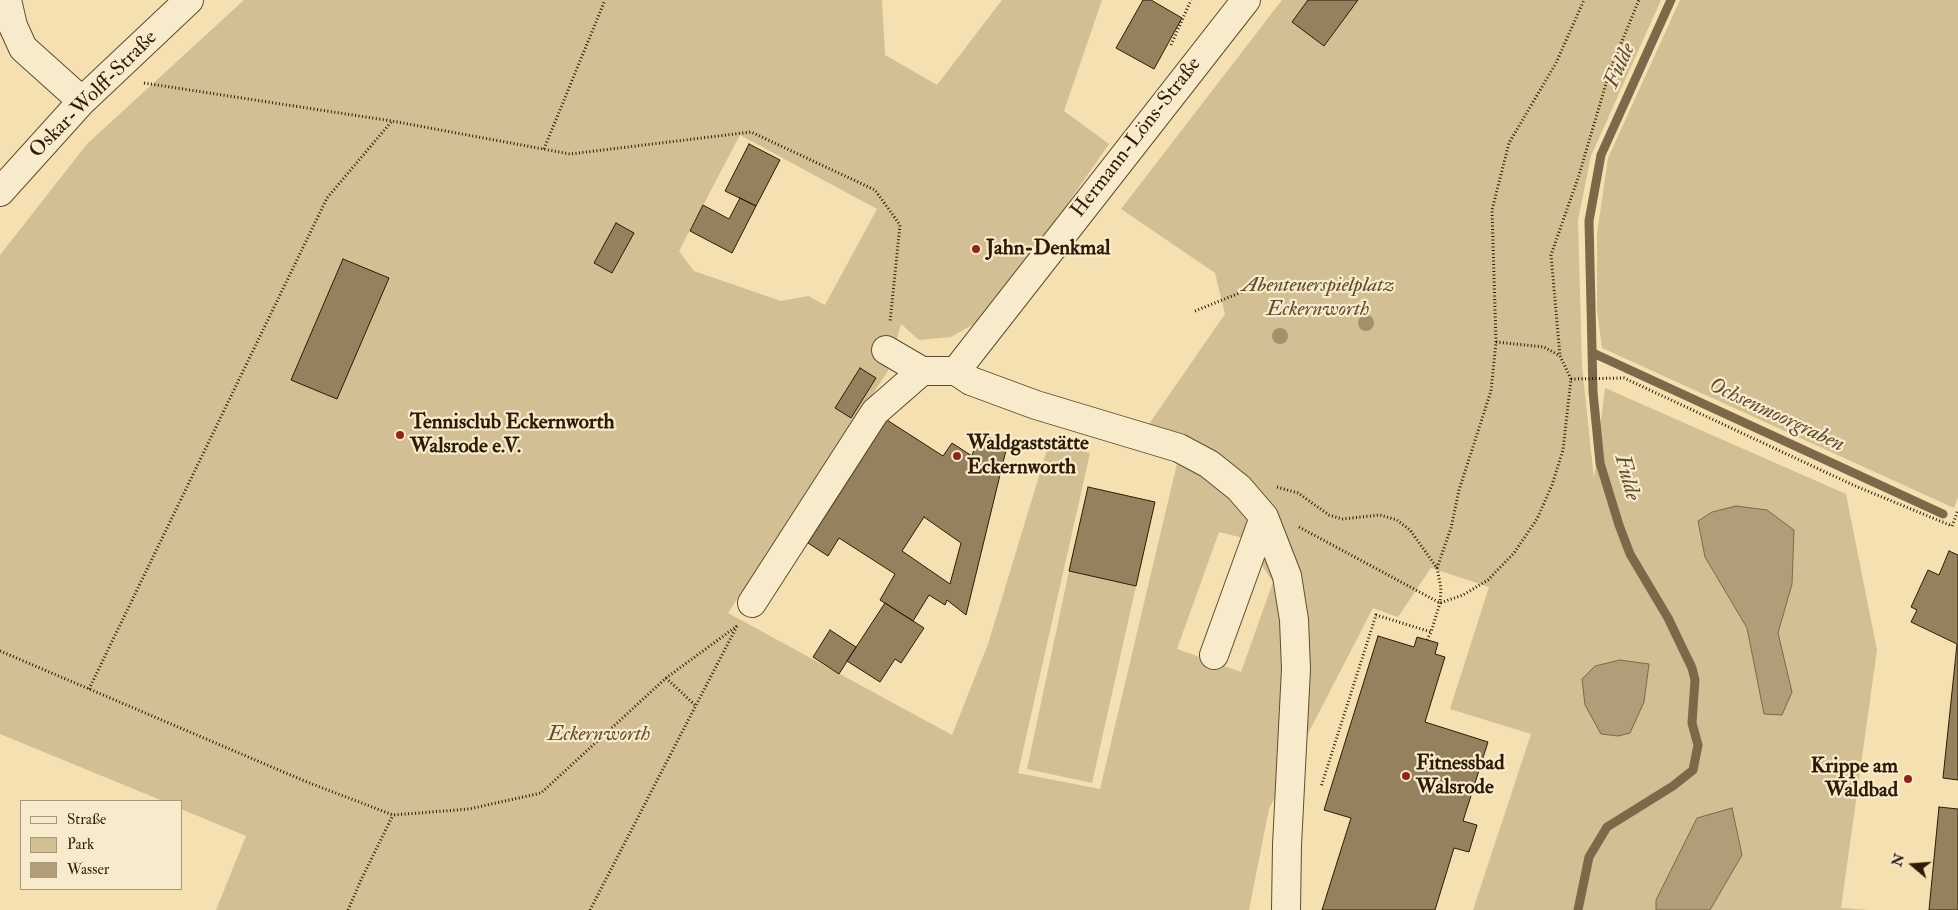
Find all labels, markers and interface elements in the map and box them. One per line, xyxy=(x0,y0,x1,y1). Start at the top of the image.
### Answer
street label: Oskar-Wolff-Straße xyxy=(25,26,163,164)
water label: Fulde xyxy=(1600,39,1642,93)
street label: Hermann-Löns-Straße xyxy=(1067,53,1207,223)
place label: Jahn-Denkmal xyxy=(986,236,1110,262)
marker: Jahn-Denkmal xyxy=(970,243,982,255)
park label: Abenteuerspielplatz Eckernworth xyxy=(1242,273,1394,323)
water label: Ochsenmoorgraben xyxy=(1704,373,1848,459)
place label: Tennisclub Eckernworth Walsrode e.V. xyxy=(410,410,615,460)
marker: Tennisclub Eckernworth Walsrode e.V. xyxy=(394,429,406,441)
place label: Waldgaststätte Eckernworth xyxy=(967,431,1089,481)
marker: Waldgaststätte Eckernworth xyxy=(951,450,963,462)
water label: Fulde xyxy=(1607,452,1645,504)
park label: Eckernworth xyxy=(547,722,651,748)
place label: Fitnessbad Walsrode xyxy=(1416,751,1505,801)
place label: Krippe am Waldbad xyxy=(1811,754,1898,804)
marker: Fitnessbad Walsrode xyxy=(1400,770,1412,782)
marker: Krippe am Waldbad xyxy=(1902,773,1914,785)
legend xyxy=(20,800,182,890)
text: Straße xyxy=(67,810,106,829)
text: Park xyxy=(67,835,94,854)
north arrow xyxy=(1888,840,1938,890)
text: N xyxy=(1888,852,1908,869)
text: Wasser xyxy=(67,860,109,879)

